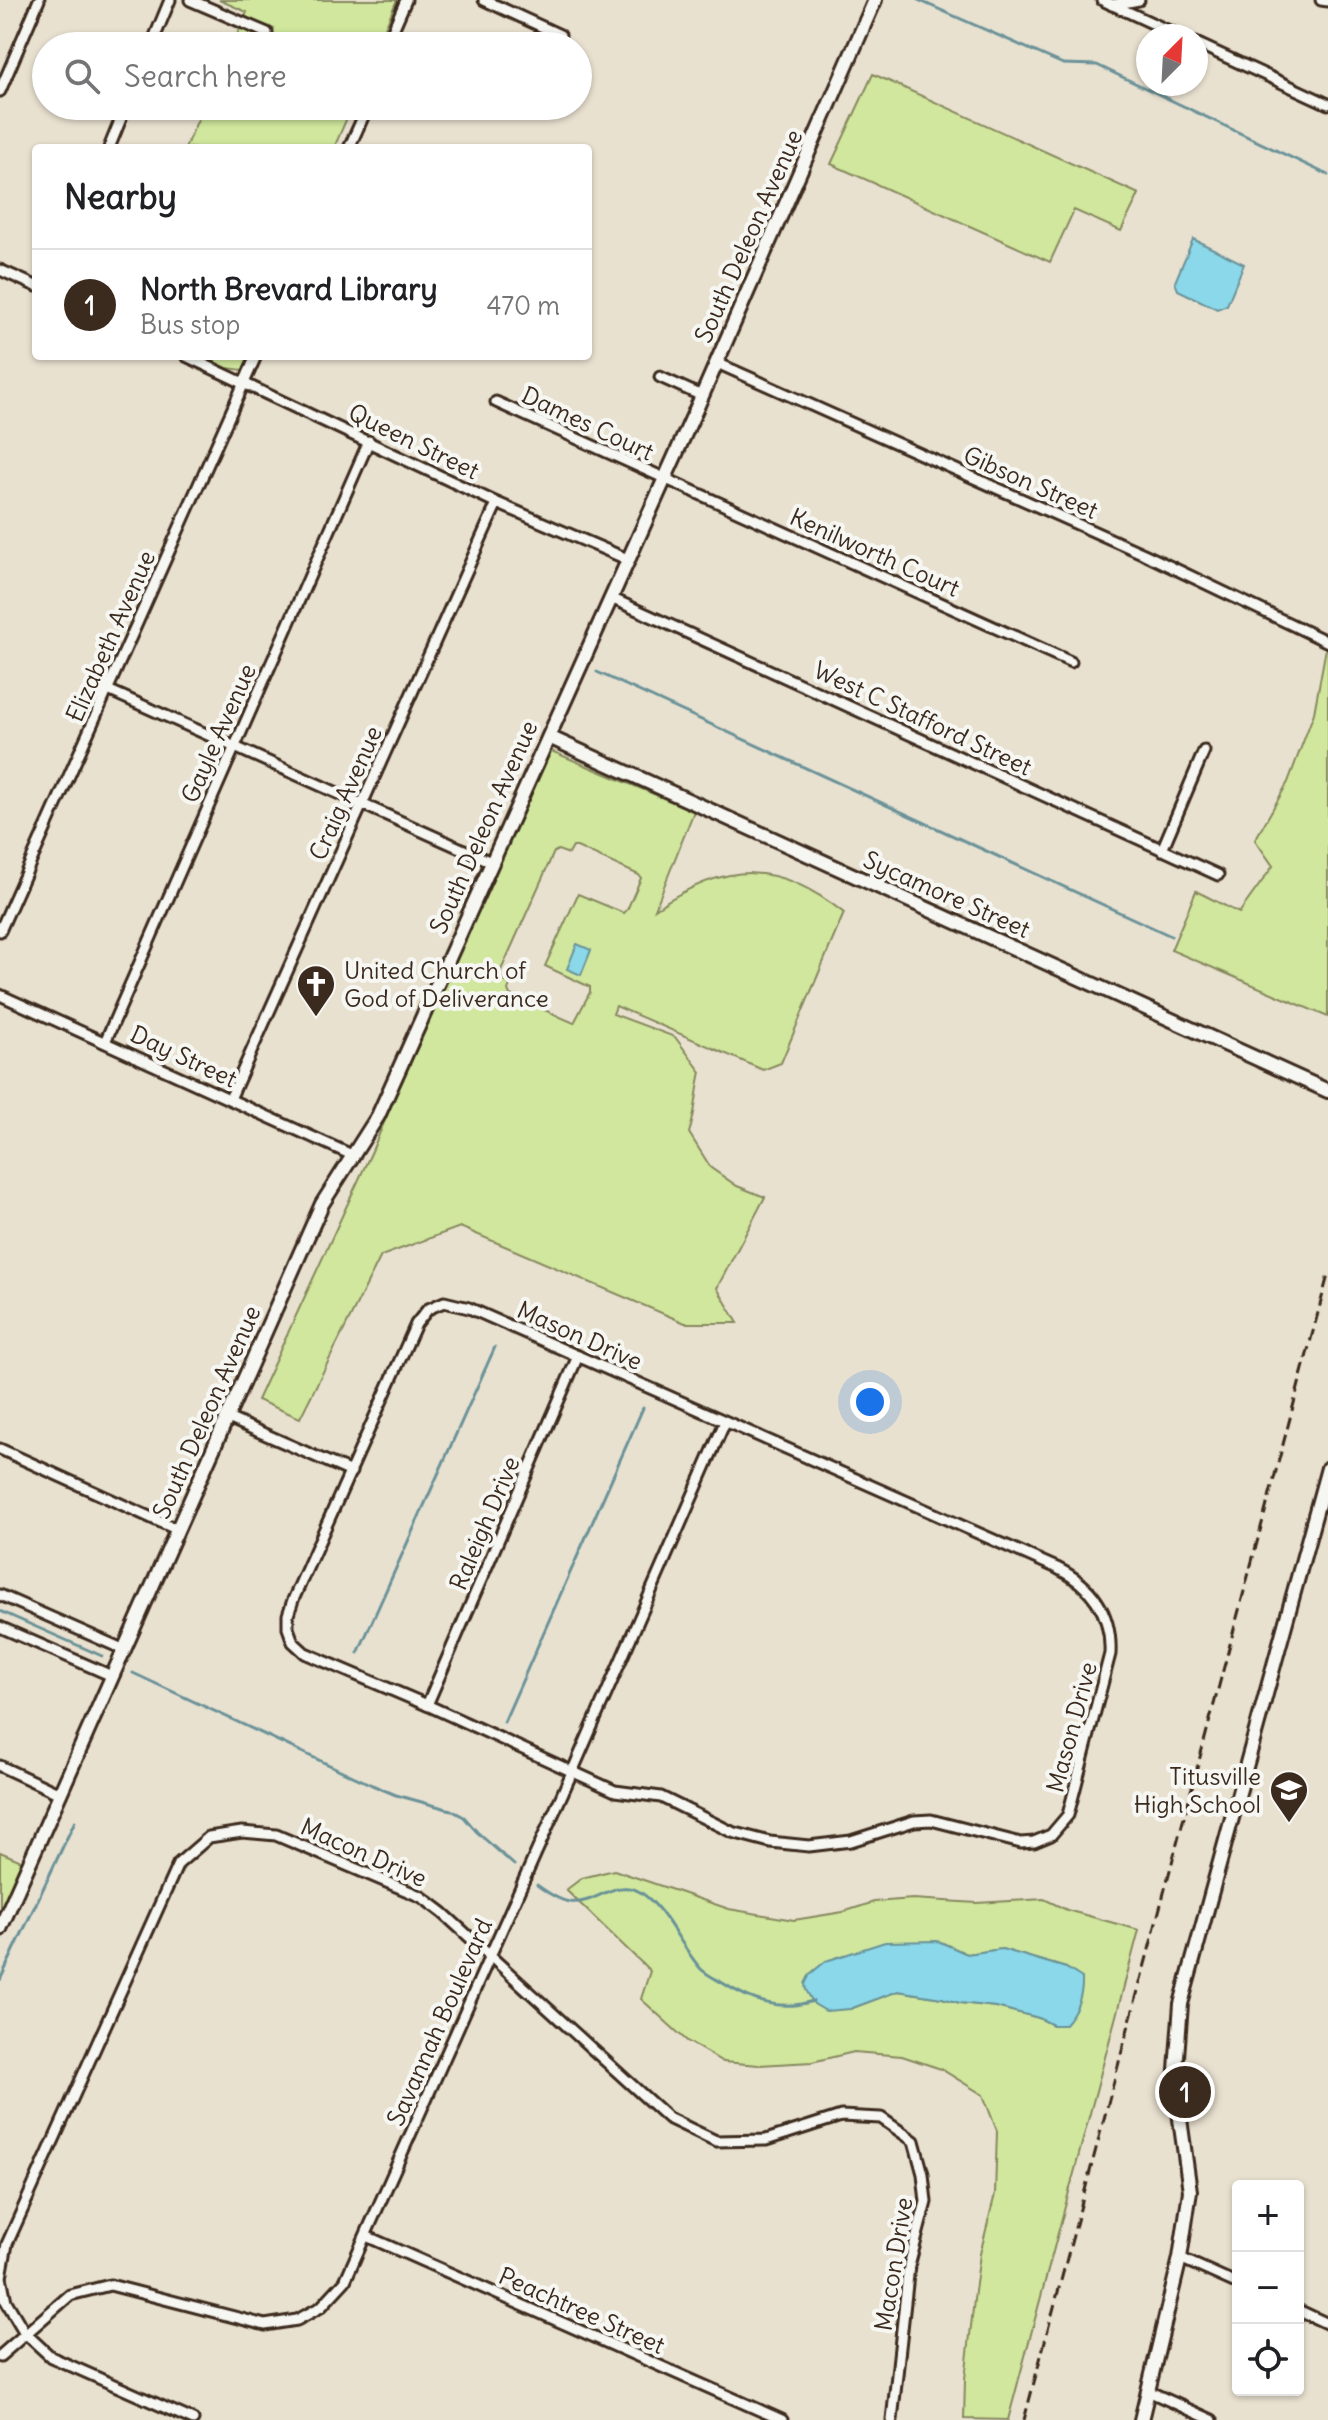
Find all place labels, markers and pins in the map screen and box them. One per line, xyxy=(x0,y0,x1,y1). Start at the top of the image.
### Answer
place label: United Church of God of Deliverance xyxy=(344,955,549,1013)
church icon: United Church of God of Deliverance xyxy=(295,963,337,1018)
place label: Titusville High School xyxy=(1134,1761,1261,1819)
school or university icon: Titusville High School xyxy=(1268,1769,1310,1824)
pin: 1 xyxy=(1159,2062,1211,2122)

